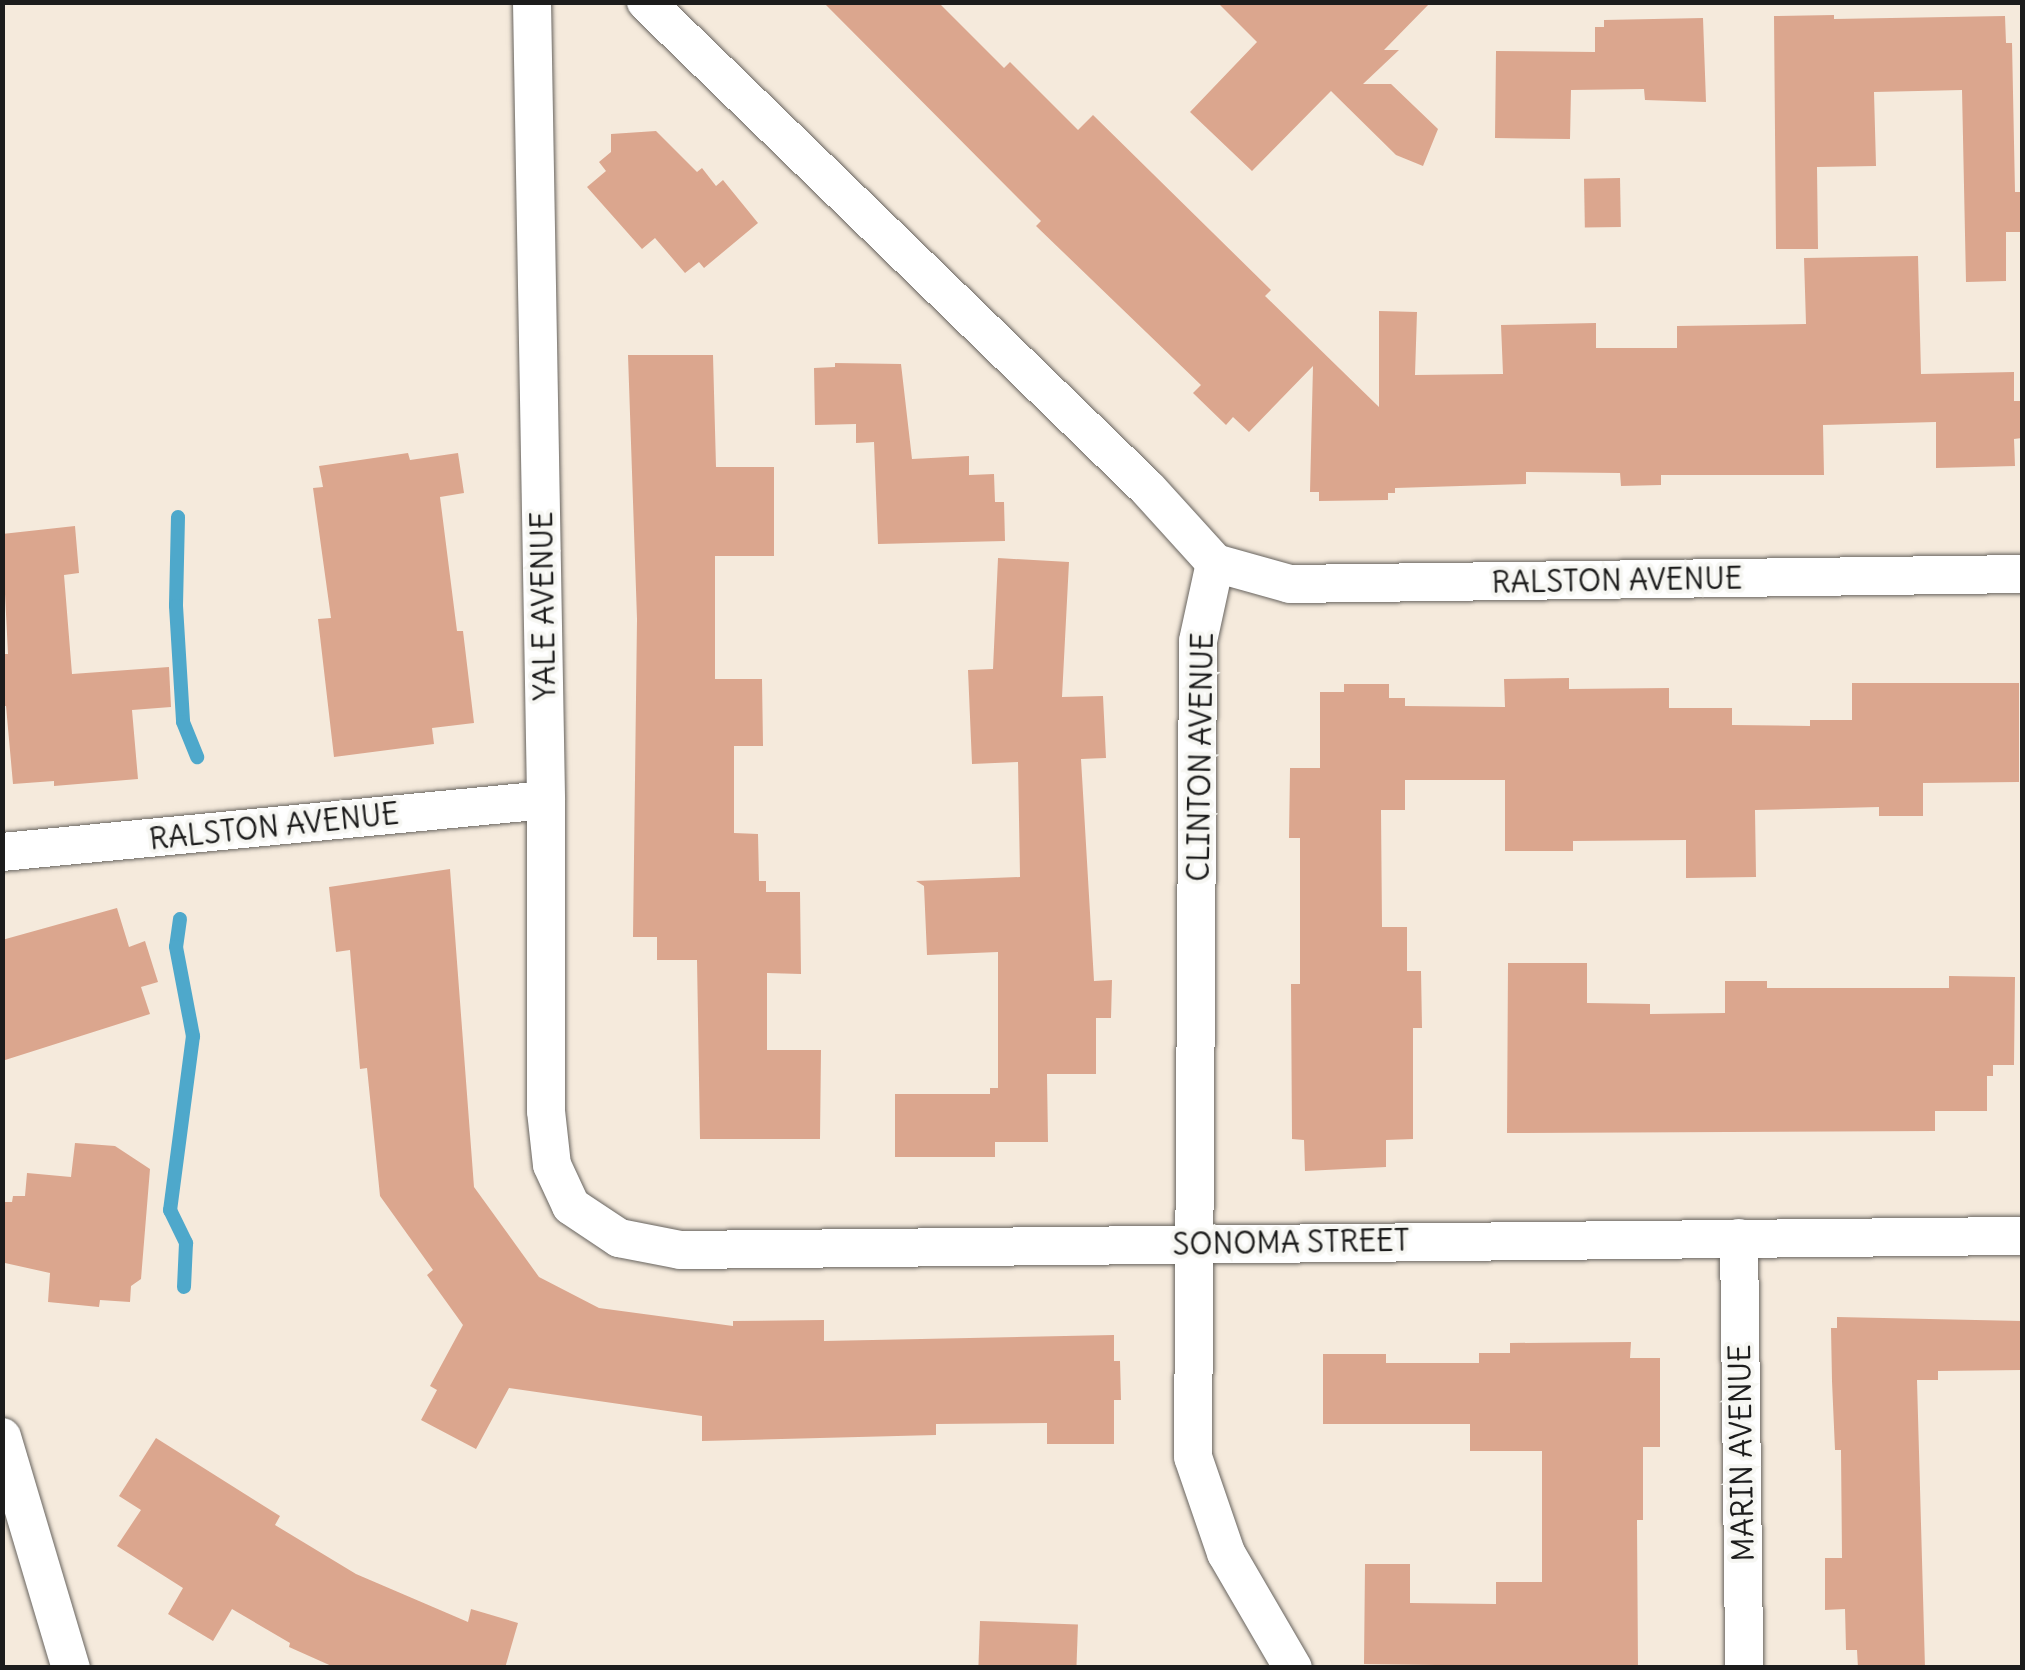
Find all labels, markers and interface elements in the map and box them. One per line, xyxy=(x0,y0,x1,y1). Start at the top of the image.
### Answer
street label: YALE AVENUE xyxy=(523,511,563,701)
street label: RALSTON AVENUE xyxy=(1491,560,1743,600)
street label: CLINTON AVENUE xyxy=(1180,632,1220,882)
street label: RALSTON AVENUE xyxy=(147,795,401,857)
street label: SONOMA STREET xyxy=(1172,1222,1410,1262)
street label: MARIN AVENUE xyxy=(1721,1344,1761,1562)

